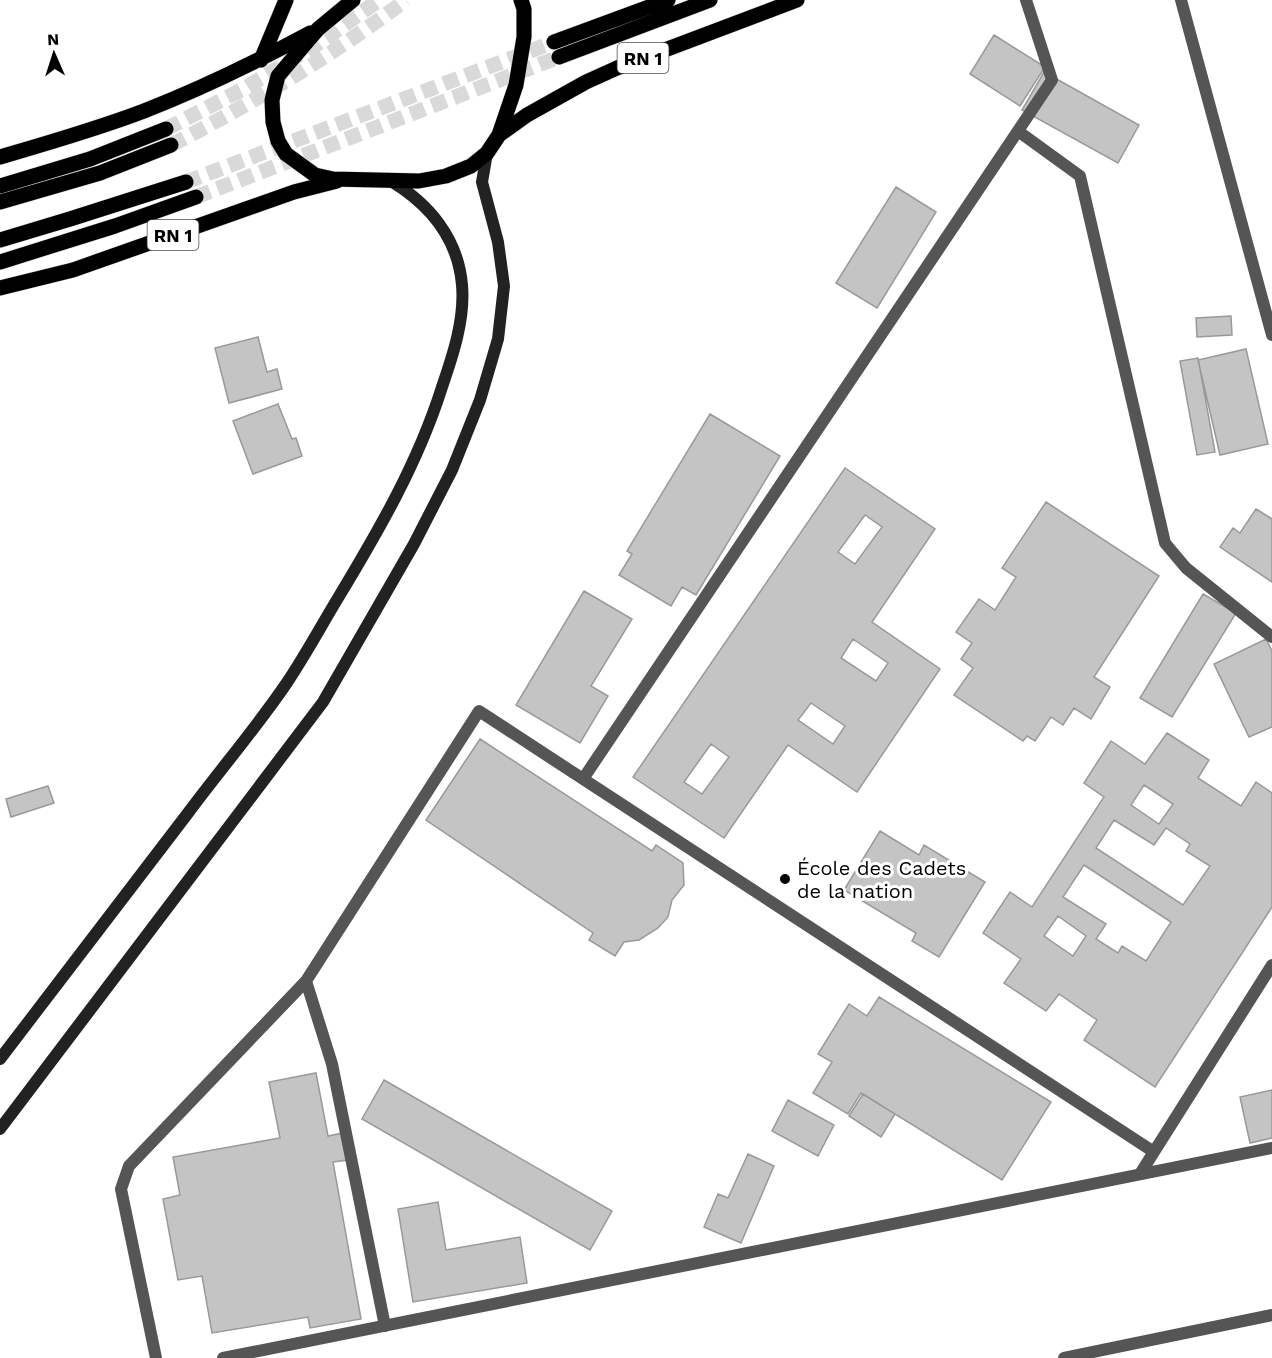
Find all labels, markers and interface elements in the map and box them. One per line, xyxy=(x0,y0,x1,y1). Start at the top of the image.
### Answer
north arrow xyxy=(24,24,84,84)
text: N xyxy=(47,30,60,49)
road number: RN 1 xyxy=(618,43,668,73)
road number: RN 1 xyxy=(148,220,198,250)
place label: École des Cadets de la nation xyxy=(797,856,966,903)
marker: École des Cadets de la nation xyxy=(778,872,792,886)

